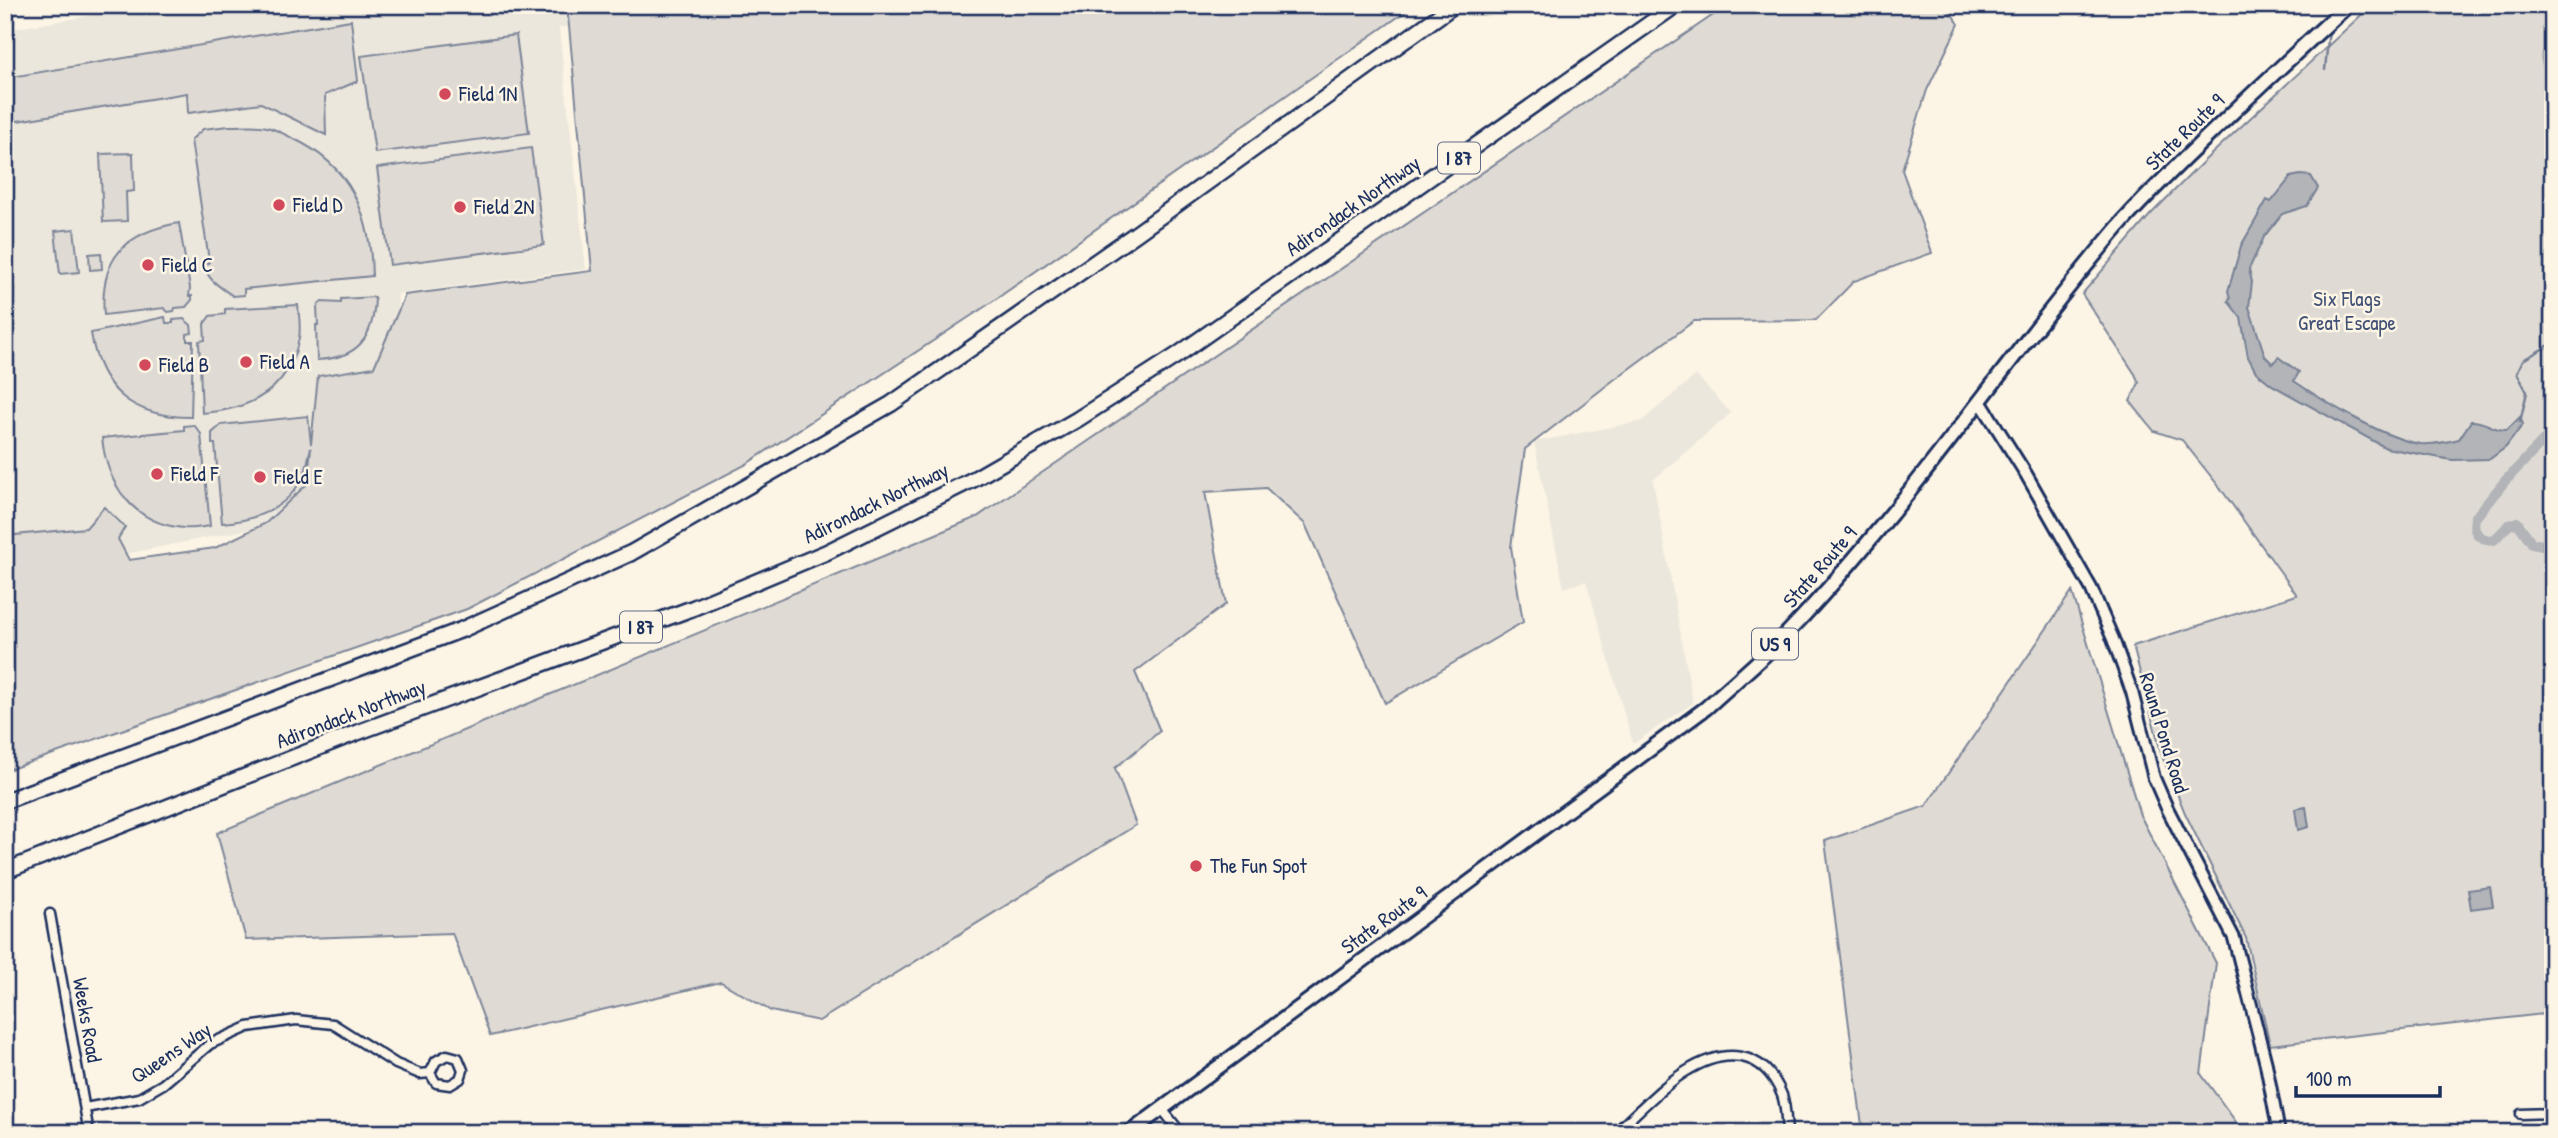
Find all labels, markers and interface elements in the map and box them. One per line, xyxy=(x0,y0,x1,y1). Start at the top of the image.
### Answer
place label: Field 1N xyxy=(458,79,517,108)
marker: Field 1N xyxy=(437,86,453,102)
street label: State Route 9 xyxy=(2139,86,2231,177)
road number: I 87 xyxy=(1438,142,1480,174)
street label: Adirondack Northway xyxy=(1280,148,1426,263)
place label: Field D xyxy=(292,190,343,219)
place label: Field 2N xyxy=(473,192,535,221)
marker: Field D xyxy=(271,197,287,213)
marker: Field 2N xyxy=(452,199,468,215)
place label: Field C xyxy=(161,250,213,279)
marker: Field C xyxy=(140,257,156,273)
park label: Six Flags Great Escape xyxy=(2298,284,2396,337)
place label: Field A xyxy=(259,347,310,376)
place label: Field B xyxy=(158,350,209,379)
marker: Field A xyxy=(238,354,254,370)
marker: Field B xyxy=(137,357,153,373)
street label: Adirondack Northway xyxy=(798,455,953,550)
place label: Field F xyxy=(170,459,220,488)
place label: Field E xyxy=(273,462,323,491)
marker: Field F xyxy=(149,466,165,482)
marker: Field E xyxy=(252,469,268,485)
street label: State Route 9 xyxy=(1776,519,1864,614)
road number: I 87 xyxy=(620,612,662,642)
road number: US 9 xyxy=(1752,628,1798,660)
street label: Round Pond Road xyxy=(2132,669,2197,797)
street label: Adirondack Northway xyxy=(272,672,430,755)
place label: The Fun Spot xyxy=(1210,851,1308,880)
marker: The Fun Spot xyxy=(1188,858,1204,874)
street label: State Route 9 xyxy=(1335,878,1433,961)
street label: Weeks Road xyxy=(66,975,109,1065)
street label: Queens Way xyxy=(125,1015,217,1090)
scale bar xyxy=(2296,1054,2439,1098)
text: 100 m xyxy=(2306,1064,2352,1093)

